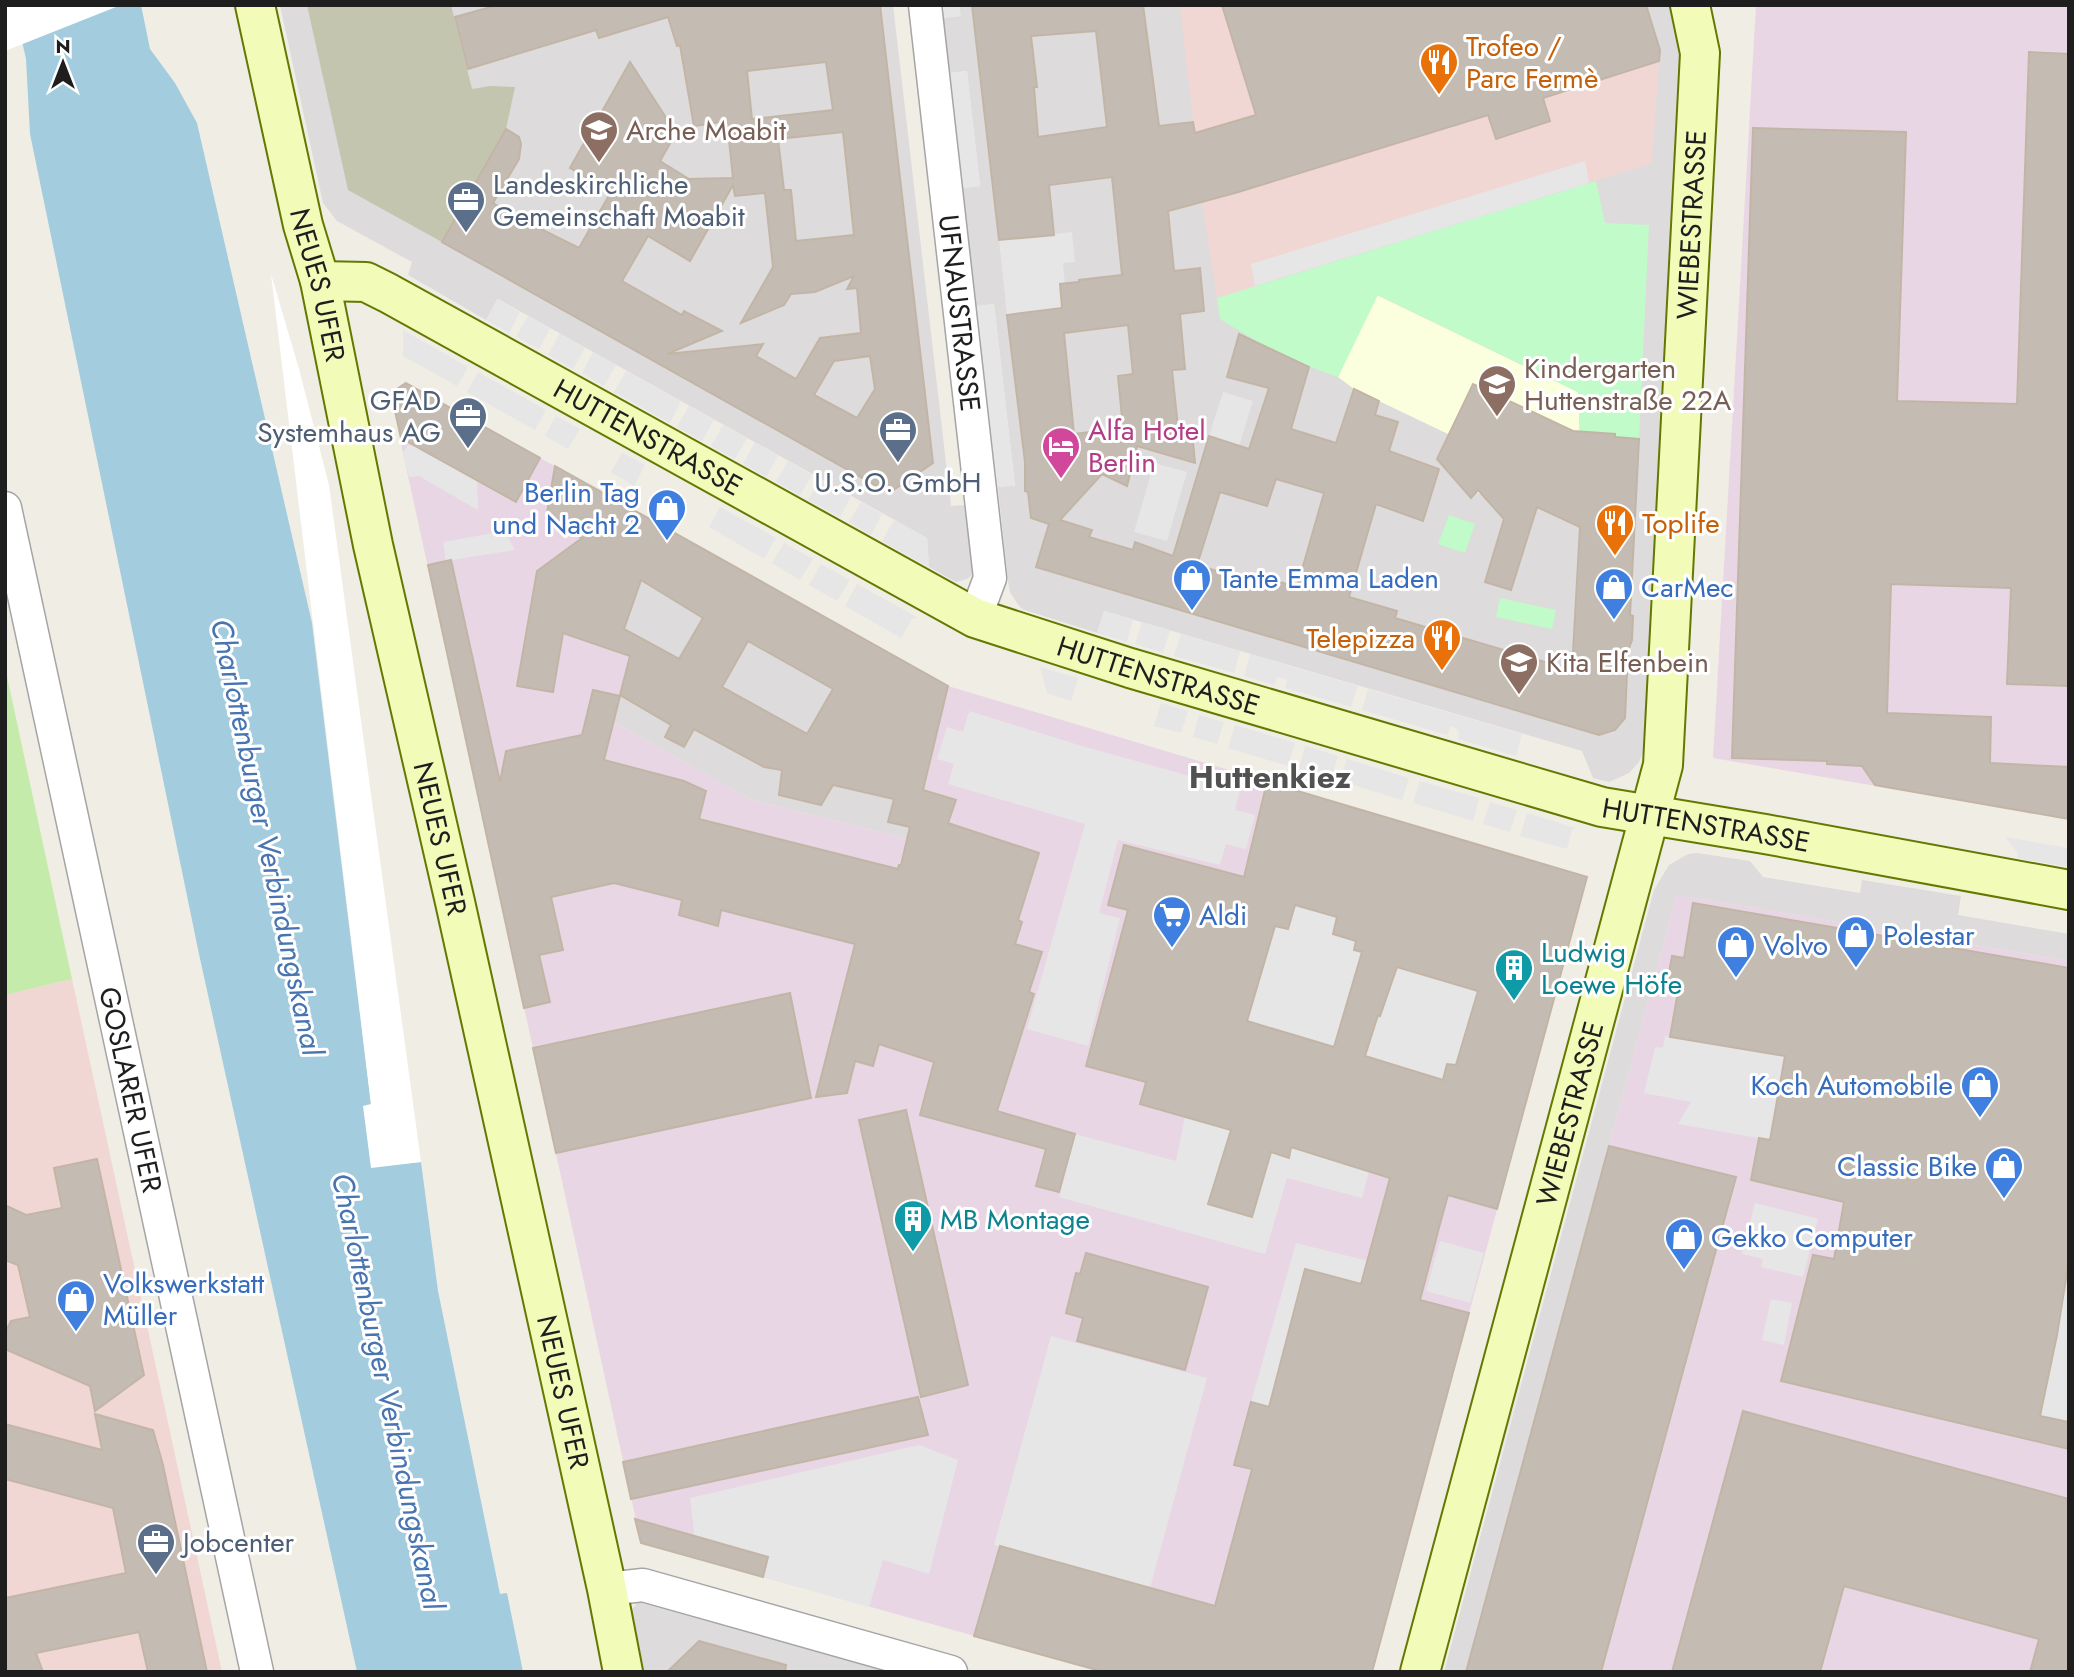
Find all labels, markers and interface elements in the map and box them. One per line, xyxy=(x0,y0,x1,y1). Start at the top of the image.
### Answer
place label: Trofeo / Parc Fermè xyxy=(1466,26,1598,99)
north arrow xyxy=(28,28,98,98)
text: N xyxy=(55,33,71,60)
restaurant icon: Trofeo / Parc Fermè xyxy=(1418,41,1460,96)
school or university icon: Arche Moabit xyxy=(578,109,620,164)
place label: Arche Moabit xyxy=(626,110,786,151)
street label: WIEBESTRASSE xyxy=(1666,129,1716,321)
place label: Landeskirchliche Gemeinschaft Moabit xyxy=(493,164,745,237)
office icon: Landeskirchliche Gemeinschaft Moabit xyxy=(445,179,487,234)
street label: NEUES UFER xyxy=(279,205,356,365)
street label: UFNAUSTRASSE xyxy=(928,212,991,414)
place label: Kindergarten Huttenstraße 22A xyxy=(1524,348,1732,421)
school or university icon: Kindergarten Huttenstraße 22A xyxy=(1476,363,1518,418)
street label: HUTTENSTRASSE xyxy=(546,368,750,506)
place label: GFAD Systemhaus AG xyxy=(257,380,441,453)
office icon: GFAD Systemhaus AG xyxy=(447,395,489,450)
office icon: U.S.O. GmbH xyxy=(877,409,919,464)
place label: Alfa Hotel Berlin xyxy=(1088,410,1206,483)
hotel icon: Alfa Hotel Berlin xyxy=(1040,425,1082,480)
place label: U.S.O. GmbH xyxy=(814,462,982,503)
place label: Berlin Tag und Nacht 2 xyxy=(492,472,640,545)
shop icon: Berlin Tag und Nacht 2 xyxy=(646,487,688,542)
restaurant icon: Toplife xyxy=(1594,502,1636,557)
place label: Toplife xyxy=(1642,503,1720,544)
shop icon: Tante Emma Laden xyxy=(1171,557,1213,612)
place label: Tante Emma Laden xyxy=(1219,558,1439,599)
shop icon: CarMec xyxy=(1593,566,1635,621)
place label: CarMec xyxy=(1641,567,1734,608)
water label: Charlottenburger Verbindungskanal xyxy=(200,615,335,1061)
restaurant icon: Telepizza xyxy=(1421,617,1463,672)
place label: Telepizza xyxy=(1306,618,1415,659)
street label: HUTTENSTRASSE xyxy=(1052,625,1265,726)
school or university icon: Kita Elfenbein xyxy=(1498,641,1540,696)
place label: Kita Elfenbein xyxy=(1546,642,1709,683)
district label: Huttenkiez xyxy=(1189,754,1352,800)
street label: NEUES UFER xyxy=(403,758,478,919)
street label: HUTTENSTRASSE xyxy=(1599,787,1813,862)
supermarket icon: Aldi xyxy=(1151,894,1193,949)
place label: Aldi xyxy=(1199,895,1247,936)
shop icon: Polestar xyxy=(1835,914,1877,969)
place label: Polestar xyxy=(1883,915,1975,956)
shop icon: Volvo xyxy=(1715,924,1757,979)
place label: Volvo xyxy=(1763,925,1828,966)
place label: Ludwig Loewe Höfe xyxy=(1541,932,1682,1005)
building icon: Ludwig Loewe Höfe xyxy=(1493,947,1535,1002)
street label: GOSLARER UFER xyxy=(89,983,173,1196)
street label: WIEBESTRASSE xyxy=(1525,1017,1614,1211)
shop icon: Koch Automobile xyxy=(1959,1064,2001,1119)
place label: Koch Automobile xyxy=(1750,1065,1953,1106)
shop icon: Classic Bike xyxy=(1983,1145,2025,1200)
place label: Classic Bike xyxy=(1837,1146,1977,1187)
water label: Charlottenburger Verbindungskanal xyxy=(321,1169,456,1615)
building icon: MB Montage xyxy=(892,1198,934,1253)
place label: MB Montage xyxy=(940,1199,1090,1240)
shop icon: Gekko Computer xyxy=(1663,1216,1705,1271)
place label: Gekko Computer xyxy=(1711,1217,1913,1258)
place label: Volkswerkstatt Müller xyxy=(103,1263,265,1336)
shop icon: Volkswerkstatt Müller xyxy=(55,1278,97,1333)
street label: NEUES UFER xyxy=(526,1311,600,1473)
office icon: Jobcenter xyxy=(135,1521,177,1576)
place label: Jobcenter xyxy=(179,1522,295,1563)

